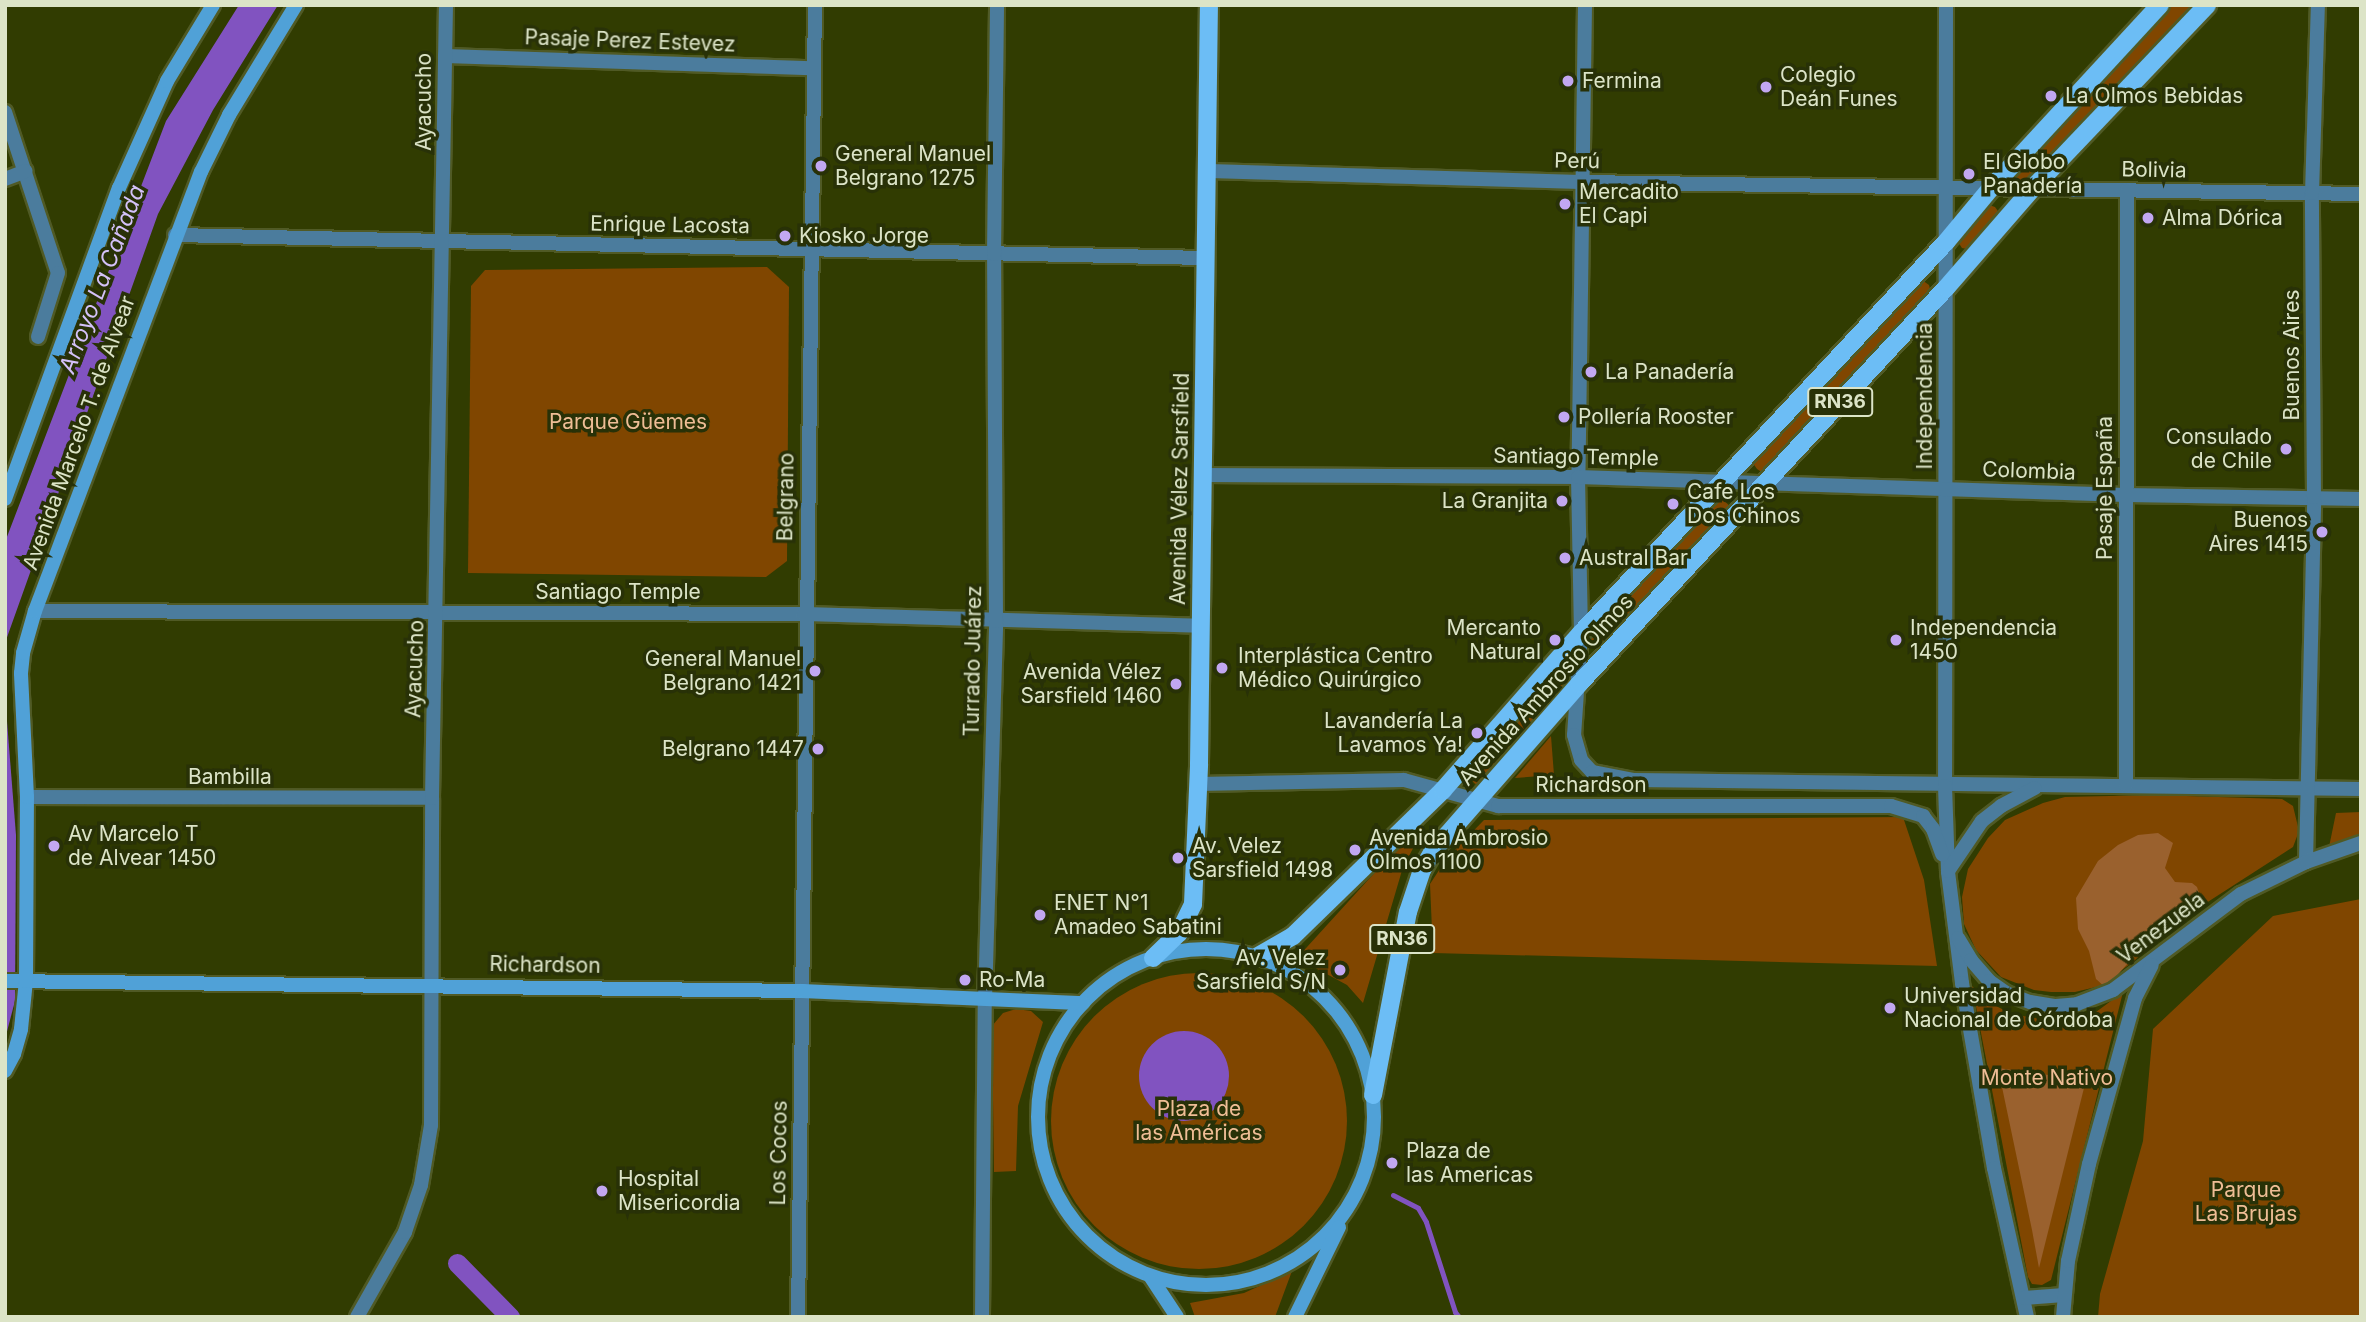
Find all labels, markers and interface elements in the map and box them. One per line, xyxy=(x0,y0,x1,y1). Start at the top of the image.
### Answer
street label: Pasaje Perez Estevez xyxy=(524,25,736,57)
street label: Ayacucho xyxy=(411,53,437,151)
place label: Colegio Deán Funes xyxy=(1780,62,1898,112)
place label: Fermina xyxy=(1582,68,1662,94)
marker: Fermina xyxy=(1560,73,1576,89)
marker: Colegio Deán Funes xyxy=(1758,79,1774,95)
place label: La Olmos Bebidas xyxy=(2065,83,2243,109)
marker: La Olmos Bebidas xyxy=(2043,88,2059,104)
place label: General Manuel Belgrano 1275 xyxy=(835,141,991,191)
street label: Perú xyxy=(1554,148,1600,174)
place label: El Globo Panadería xyxy=(1983,149,2083,199)
street label: Bolivia xyxy=(2121,157,2187,183)
marker: General Manuel Belgrano 1275 xyxy=(813,158,829,174)
marker: El Globo Panadería xyxy=(1961,166,1977,182)
place label: Mercadito El Capi xyxy=(1579,179,1679,229)
water label: Arroyo La Cañada xyxy=(53,181,151,377)
marker: Mercadito El Capi xyxy=(1557,196,1573,212)
place label: Alma Dórica xyxy=(2162,205,2283,231)
marker: Alma Dórica xyxy=(2140,210,2156,226)
street label: Enrique Lacosta xyxy=(590,211,750,239)
place label: Kiosko Jorge xyxy=(799,223,929,249)
marker: Kiosko Jorge xyxy=(777,228,793,244)
street label: Buenos Aires xyxy=(2279,290,2305,420)
street label: Avenida Marcelo T. de Alvear xyxy=(18,292,140,574)
street label: Independencia xyxy=(1912,322,1938,470)
place label: La Panadería xyxy=(1605,359,1734,385)
marker: La Panadería xyxy=(1583,364,1599,380)
street label: Avenida Vélez Sarsfield xyxy=(1165,373,1195,605)
road number: RN36 xyxy=(1807,386,1873,418)
place label: Pollería Rooster xyxy=(1578,404,1734,430)
park label: Parque Güemes xyxy=(549,409,707,435)
marker: Pollería Rooster xyxy=(1556,409,1572,425)
street label: Pasaje España xyxy=(2092,416,2118,560)
place label: Consulado de Chile xyxy=(2166,424,2272,474)
marker: Consulado de Chile xyxy=(2278,441,2294,457)
street label: Santiago Temple xyxy=(1493,443,1659,471)
street label: Belgrano xyxy=(773,452,799,542)
street label: Colombia xyxy=(1982,457,2076,485)
place label: Cafe Los Dos Chinos xyxy=(1687,479,1801,529)
place label: La Granjita xyxy=(1442,488,1548,514)
marker: La Granjita xyxy=(1554,493,1570,509)
marker: Cafe Los Dos Chinos xyxy=(1665,496,1681,512)
place label: Buenos Aires 1415 xyxy=(2209,507,2308,557)
marker: Buenos Aires 1415 xyxy=(2314,524,2330,540)
place label: Austral Bar xyxy=(1579,545,1688,571)
marker: Austral Bar xyxy=(1557,550,1573,566)
street label: Santiago Temple xyxy=(535,579,701,605)
street label: Turrado Juárez xyxy=(959,585,987,737)
street label: Avenida Ambrosio Olmos xyxy=(1453,589,1639,791)
place label: Mercanto Natural xyxy=(1447,615,1541,665)
place label: Independencia 1450 xyxy=(1910,615,2057,665)
street label: Ayacucho xyxy=(401,620,429,718)
marker: Mercanto Natural xyxy=(1547,632,1563,648)
marker: Independencia 1450 xyxy=(1888,632,1904,648)
place label: Interplástica Centro Médico Quirúrgico xyxy=(1238,643,1433,693)
place label: General Manuel Belgrano 1421 xyxy=(645,646,801,696)
marker: Interplástica Centro Médico Quirúrgico xyxy=(1212,658,1232,678)
place label: Avenida Vélez Sarsfield 1460 xyxy=(1020,659,1162,709)
marker: General Manuel Belgrano 1421 xyxy=(807,663,823,679)
marker: Avenida Vélez Sarsfield 1460 xyxy=(1168,676,1184,692)
place label: Lavandería La Lavamos Ya! xyxy=(1324,708,1463,758)
marker: Lavandería La Lavamos Ya! xyxy=(1469,725,1485,741)
place label: Belgrano 1447 xyxy=(662,736,804,762)
marker: Belgrano 1447 xyxy=(810,741,826,757)
street label: Bambilla xyxy=(188,764,272,790)
street label: Richardson xyxy=(1535,772,1647,798)
place label: Av Marcelo T de Alvear 1450 xyxy=(68,821,216,871)
place label: Avenida Ambrosio Olmos 1100 xyxy=(1369,825,1548,875)
place label: Av. Velez Sarsfield 1498 xyxy=(1192,833,1333,883)
marker: Av Marcelo T de Alvear 1450 xyxy=(46,838,62,854)
marker: Avenida Ambrosio Olmos 1100 xyxy=(1347,842,1363,858)
marker: Av. Velez Sarsfield 1498 xyxy=(1170,850,1186,866)
street label: Venezuela xyxy=(2112,887,2210,969)
place label: ENET N°1 Amadeo Sabatini xyxy=(1054,890,1222,940)
marker: ENET N°1 Amadeo Sabatini xyxy=(1032,907,1048,923)
road number: RN36 xyxy=(1369,923,1435,954)
place label: Av. Velez Sarsfield S/N xyxy=(1196,945,1326,995)
street label: Richardson xyxy=(489,951,601,979)
marker: Av. Velez Sarsfield S/N xyxy=(1332,962,1348,978)
place label: Ro-Ma xyxy=(979,967,1045,993)
marker: Ro-Ma xyxy=(957,972,973,988)
place label: Universidad Nacional de Córdoba xyxy=(1904,983,2113,1033)
marker: Universidad Nacional de Córdoba xyxy=(1882,1000,1898,1016)
park label: Monte Nativo xyxy=(1981,1065,2113,1091)
park label: Plaza de las Américas xyxy=(1135,1096,1263,1146)
street label: Los Cocos xyxy=(765,1100,793,1206)
place label: Plaza de las Americas xyxy=(1406,1138,1533,1188)
marker: Plaza de las Americas xyxy=(1384,1155,1400,1171)
place label: Hospital Misericordia xyxy=(618,1166,741,1216)
park label: Parque Las Brujas xyxy=(2195,1177,2297,1227)
marker: Hospital Misericordia xyxy=(592,1181,612,1201)

